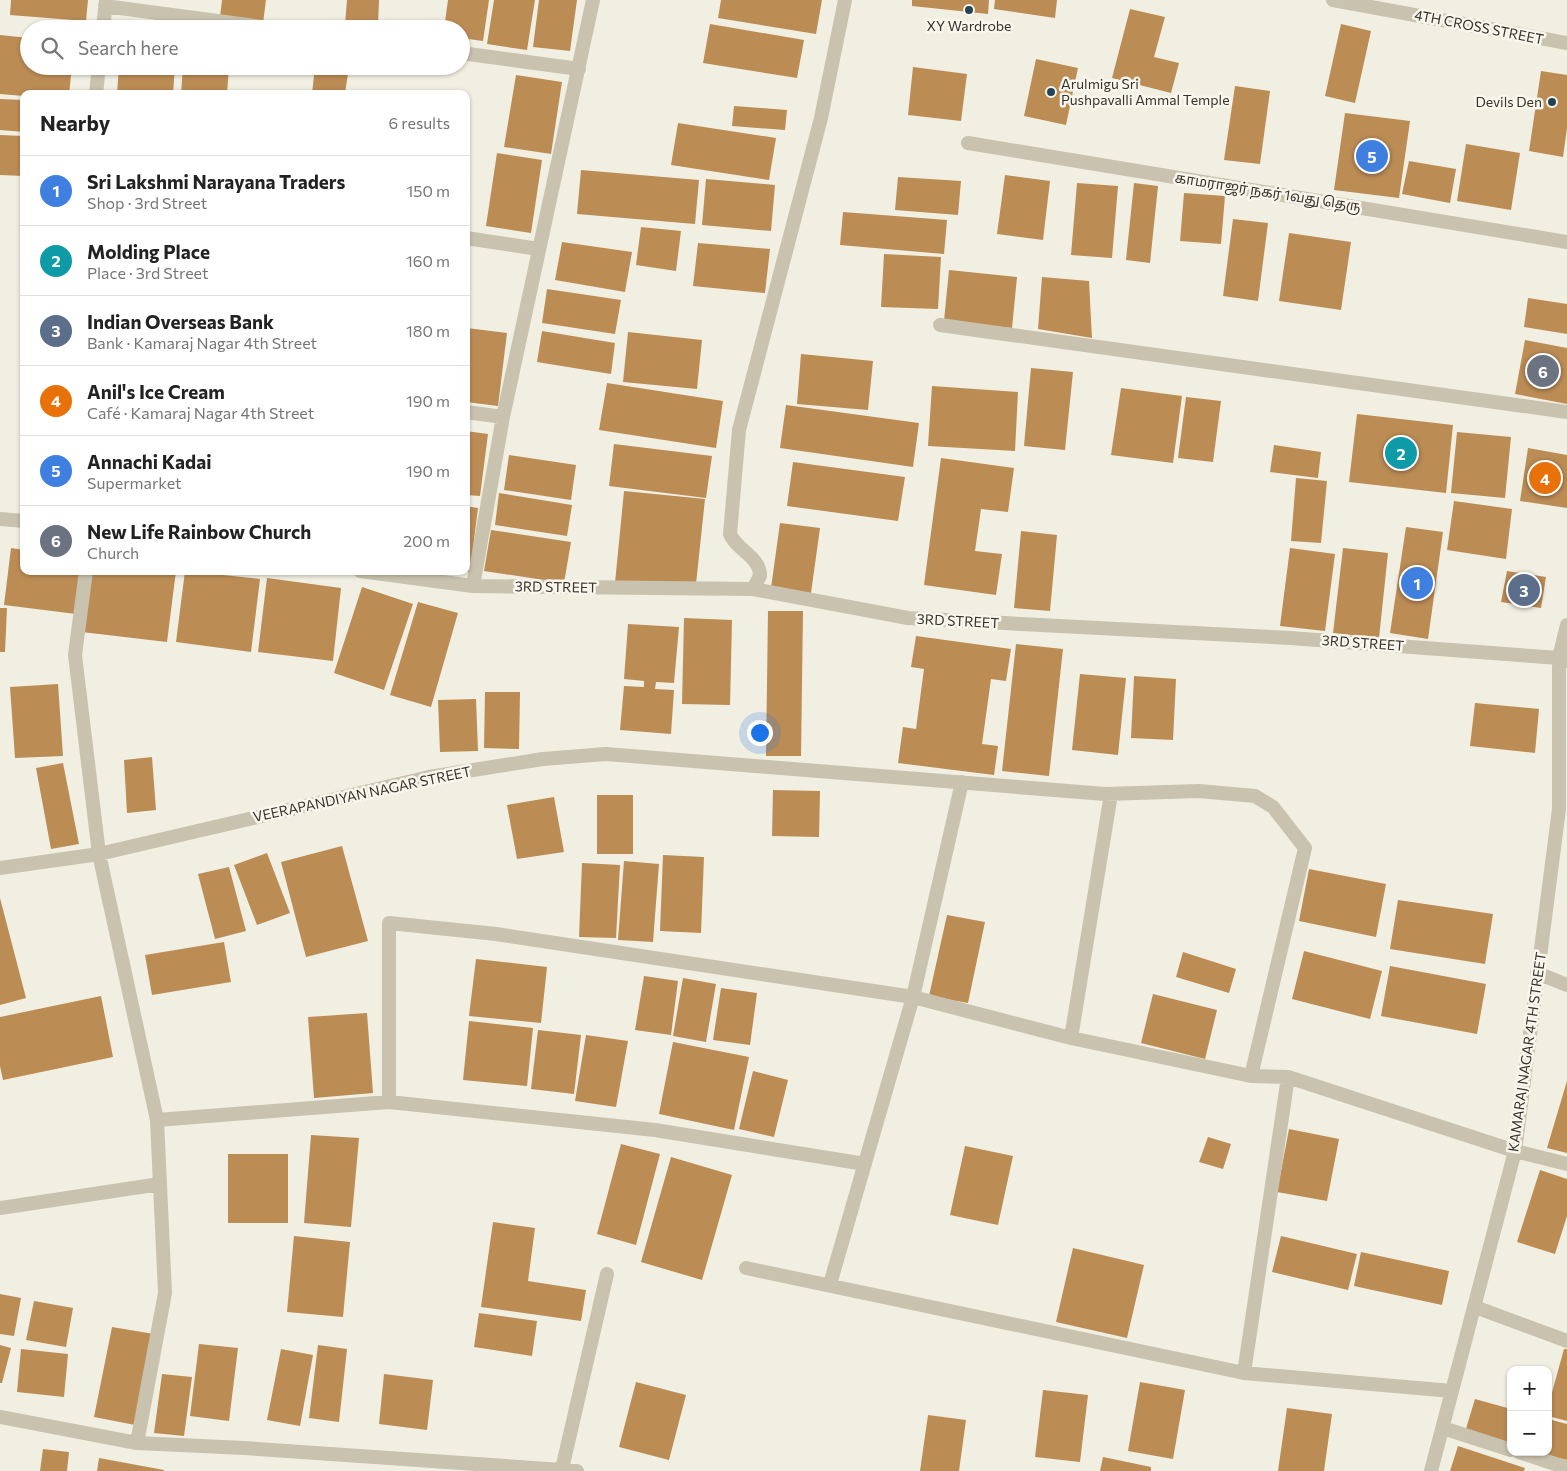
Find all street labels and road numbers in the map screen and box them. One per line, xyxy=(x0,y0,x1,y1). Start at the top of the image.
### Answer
street label: 4TH CROSS STREET xyxy=(1413,6,1545,47)
street label: காமராஜர் நகர் 1வது தெரு xyxy=(1174,168,1363,217)
street label: 3RD STREET xyxy=(515,577,597,596)
street label: 3RD STREET xyxy=(916,610,1000,631)
street label: 3RD STREET xyxy=(1321,631,1405,654)
street label: VEERAPANDIYAN NAGAR STREET xyxy=(251,762,472,825)
street label: KAMARAJ NAGAR 4TH STREET xyxy=(1504,951,1549,1153)

